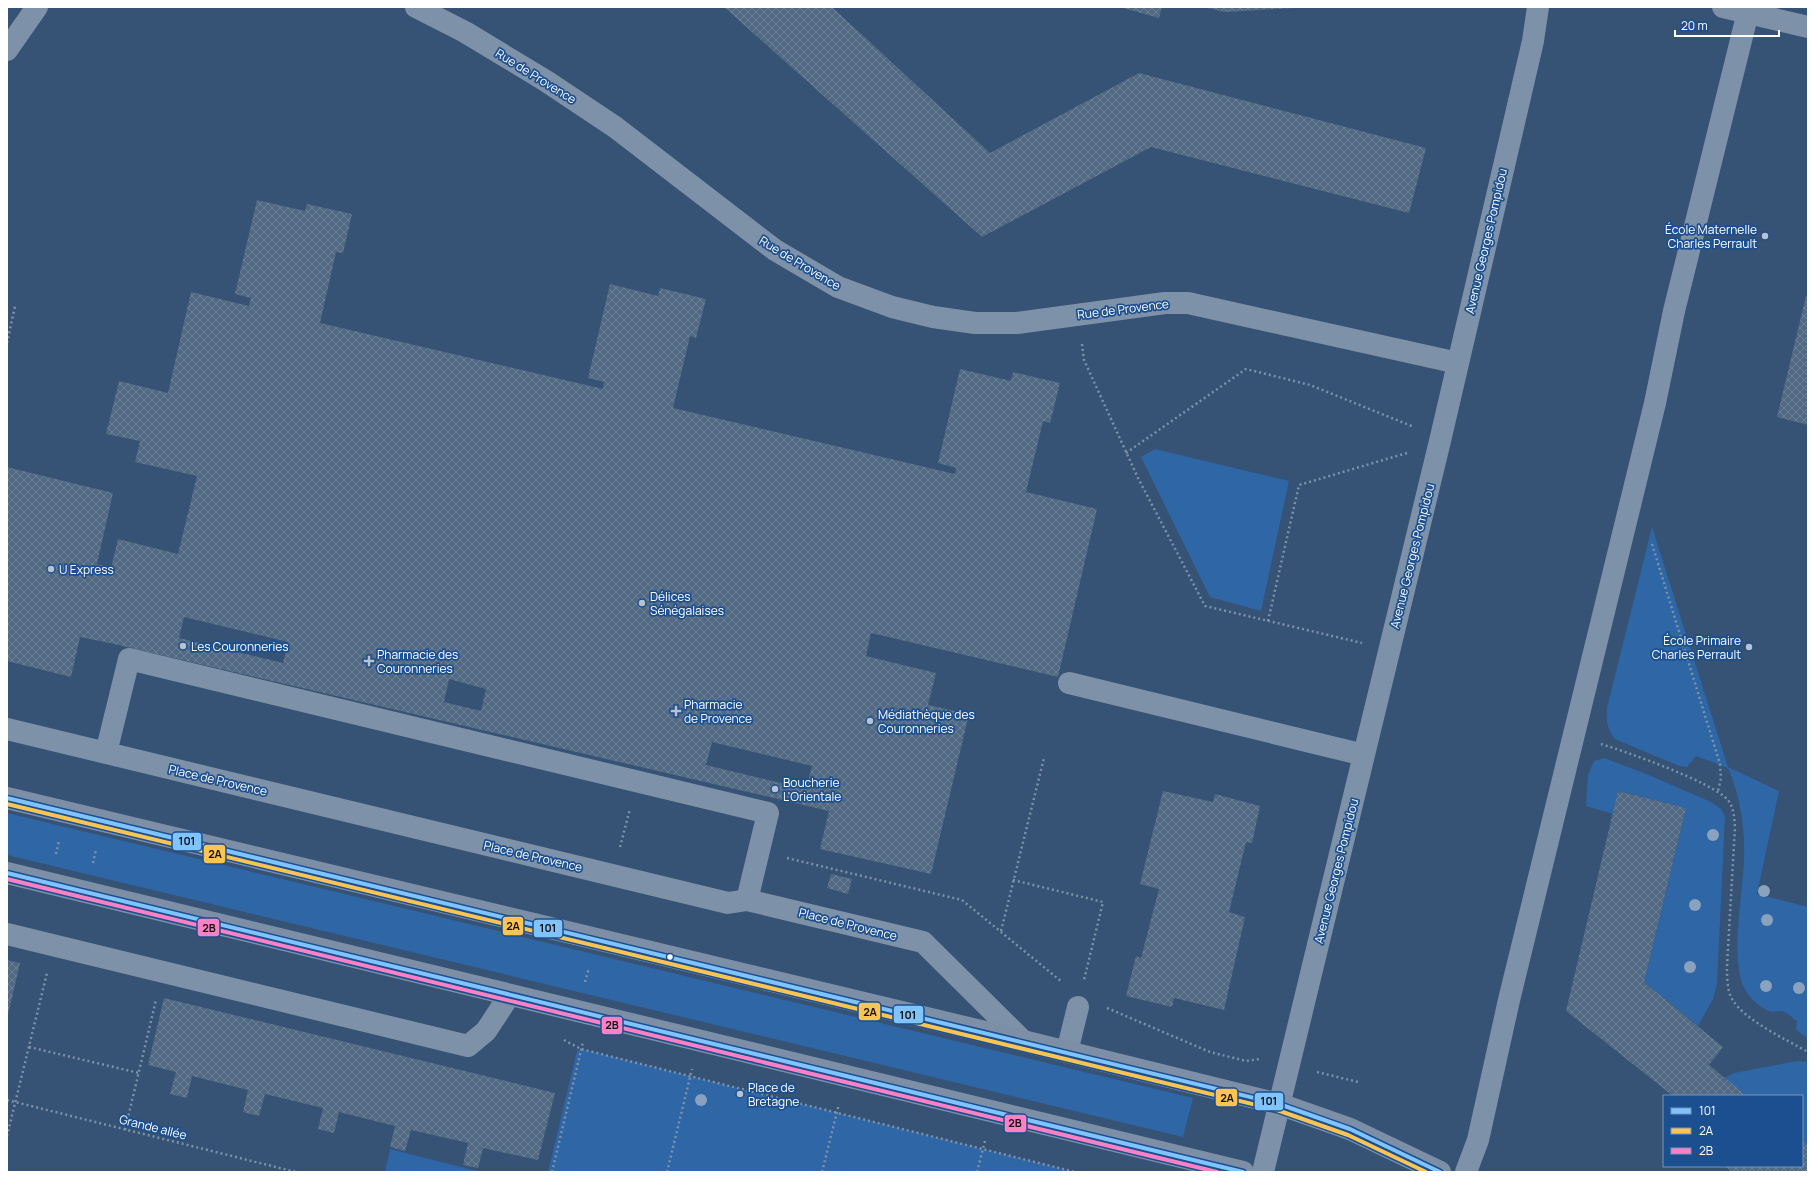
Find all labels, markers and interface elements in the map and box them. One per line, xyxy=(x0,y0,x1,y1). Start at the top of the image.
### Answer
scale bar xyxy=(1675,12,1779,38)
text: 20 m xyxy=(1681,17,1708,34)
street label: Rue de Provence xyxy=(492,44,580,108)
street label: Avenue Georges Pompidou xyxy=(1461,167,1511,315)
place label: École Maternelle Charles Perrault xyxy=(1665,221,1757,252)
marker: École Maternelle Charles Perrault xyxy=(1760,231,1770,241)
street label: Rue de Provence xyxy=(756,232,844,294)
street label: Rue de Provence xyxy=(1076,295,1170,323)
street label: Avenue Georges Pompidou xyxy=(1386,482,1438,630)
place label: U Express xyxy=(59,561,114,578)
marker: U Express xyxy=(46,564,56,574)
place label: Délices Sénégalaises xyxy=(650,588,724,619)
marker: Délices Sénégalaises xyxy=(637,598,647,608)
place label: École Primaire Charles Perrault xyxy=(1652,632,1741,663)
place label: Les Couronneries xyxy=(191,638,289,655)
marker: Les Couronneries xyxy=(178,641,188,651)
marker: École Primaire Charles Perrault xyxy=(1744,642,1754,652)
place label: Pharmacie des Couronneries xyxy=(377,646,458,677)
marker: Pharmacie des Couronneries xyxy=(364,656,374,666)
place label: Pharmacie de Provence xyxy=(684,696,752,727)
marker: Pharmacie de Provence xyxy=(671,706,681,716)
place label: Médiathèque des Couronneries xyxy=(878,706,975,737)
marker: Médiathèque des Couronneries xyxy=(865,716,875,726)
street label: Place de Provence xyxy=(167,760,269,800)
place label: Boucherie L'Orientale xyxy=(783,774,841,805)
marker: Boucherie L'Orientale xyxy=(770,784,780,794)
street label: Avenue Georges Pompidou xyxy=(1310,797,1362,945)
line badge: 101 xyxy=(172,832,202,851)
text: 101 xyxy=(179,833,195,848)
street label: Place de Provence xyxy=(482,836,584,876)
line badge: 2A xyxy=(203,844,226,864)
text: 2A xyxy=(208,846,222,861)
street label: Place de Provence xyxy=(797,904,899,944)
line badge: 2A xyxy=(502,916,524,936)
line badge: 2B xyxy=(197,918,220,937)
text: 2A xyxy=(506,918,520,933)
line badge: 101 xyxy=(533,919,563,938)
text: 2B xyxy=(202,920,216,935)
text: 101 xyxy=(540,920,556,935)
unlabelled marker xyxy=(665,952,675,962)
line badge: 2A xyxy=(858,1002,881,1021)
text: 2A xyxy=(863,1004,877,1019)
line badge: 101 xyxy=(893,1005,924,1024)
text: 101 xyxy=(900,1007,916,1022)
line badge: 2B xyxy=(601,1016,623,1035)
text: 2B xyxy=(605,1017,619,1032)
place label: Place de Bretagne xyxy=(748,1079,799,1110)
line badge: 2A xyxy=(1215,1088,1238,1107)
marker: Place de Bretagne xyxy=(735,1089,745,1099)
text: 2A xyxy=(1220,1090,1234,1105)
line badge: 101 xyxy=(1254,1092,1284,1111)
text: 101 xyxy=(1261,1093,1277,1108)
legend xyxy=(1663,1095,1803,1167)
text: 101 xyxy=(1699,1102,1716,1119)
street label: Grande allée xyxy=(117,1110,189,1144)
line badge: 2B xyxy=(1004,1114,1027,1133)
text: 2B xyxy=(1008,1115,1022,1130)
text: 2A xyxy=(1699,1122,1714,1139)
text: 2B xyxy=(1699,1142,1713,1159)

